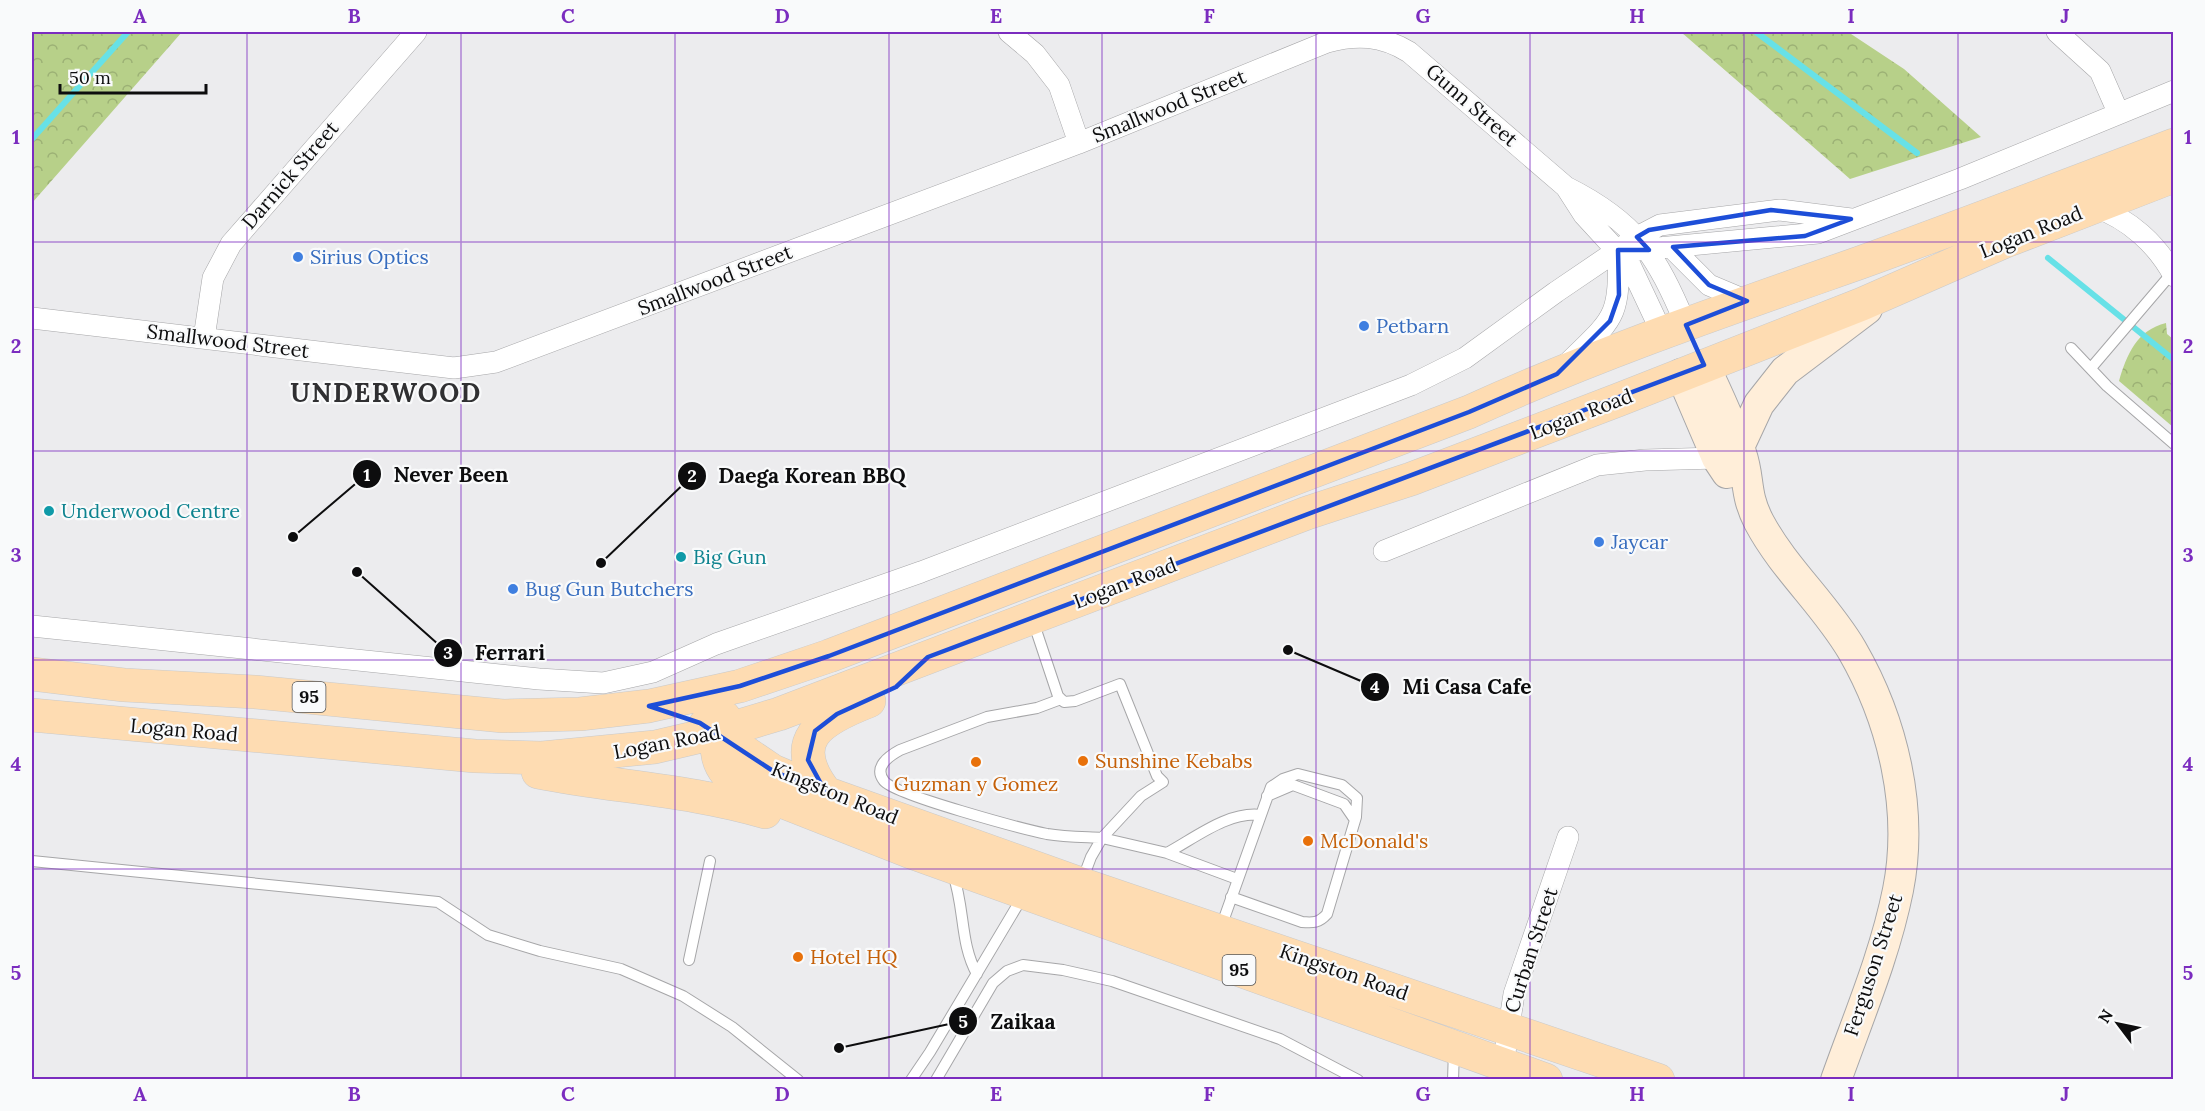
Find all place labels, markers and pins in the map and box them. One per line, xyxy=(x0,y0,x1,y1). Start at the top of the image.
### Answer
place label: Sirius Optics xyxy=(310,244,429,269)
marker: Sirius Optics xyxy=(291,250,305,264)
place label: Petbarn xyxy=(1376,313,1449,338)
marker: Petbarn xyxy=(1357,319,1371,333)
callout: Never Been xyxy=(352,455,520,494)
callout: Daega Korean BBQ xyxy=(677,456,918,495)
place label: Underwood Centre xyxy=(61,498,240,523)
marker: Underwood Centre xyxy=(42,504,56,518)
place label: Jaycar xyxy=(1610,529,1669,554)
marker: Jaycar xyxy=(1592,535,1606,549)
place label: Big Gun xyxy=(693,544,767,569)
marker: Big Gun xyxy=(674,550,688,564)
place label: Bug Gun Butchers xyxy=(525,576,693,601)
marker: Bug Gun Butchers xyxy=(506,582,520,596)
callout: Ferrari xyxy=(433,633,557,672)
callout: Mi Casa Cafe xyxy=(1360,667,1543,706)
place label: Sunshine Kebabs xyxy=(1095,748,1252,773)
marker: Sunshine Kebabs xyxy=(1076,754,1090,768)
marker: Guzman y Gomez xyxy=(969,755,983,769)
place label: Guzman y Gomez xyxy=(894,771,1058,796)
place label: McDonald's xyxy=(1320,828,1428,853)
marker: McDonald's xyxy=(1301,834,1315,848)
place label: Hotel HQ xyxy=(810,944,898,969)
marker: Hotel HQ xyxy=(791,950,805,964)
callout: Zaikaa xyxy=(948,1002,1067,1041)

